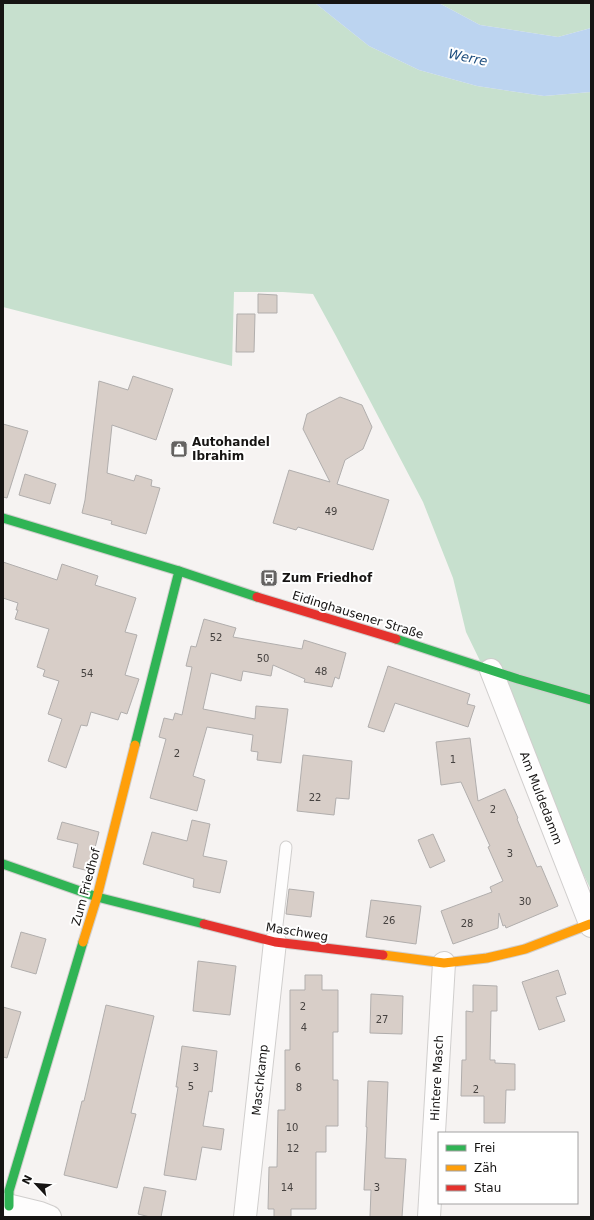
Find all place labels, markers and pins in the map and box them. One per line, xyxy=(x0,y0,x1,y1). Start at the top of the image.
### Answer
place label: Autohandel Ibrahim xyxy=(192,435,270,463)
shop icon: Autohandel Ibrahim xyxy=(169,439,189,459)
bus stop icon: Zum Friedhof xyxy=(259,568,279,588)
place label: Zum Friedhof xyxy=(282,571,373,585)

